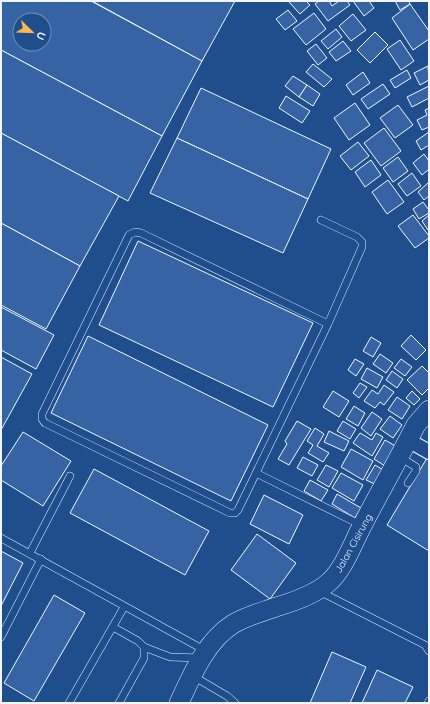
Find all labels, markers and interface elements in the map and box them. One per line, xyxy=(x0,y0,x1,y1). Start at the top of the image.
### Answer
north arrow xyxy=(12,12,52,52)
text: U xyxy=(33,30,49,42)
street label: Jalan Cisirung xyxy=(332,511,375,575)

